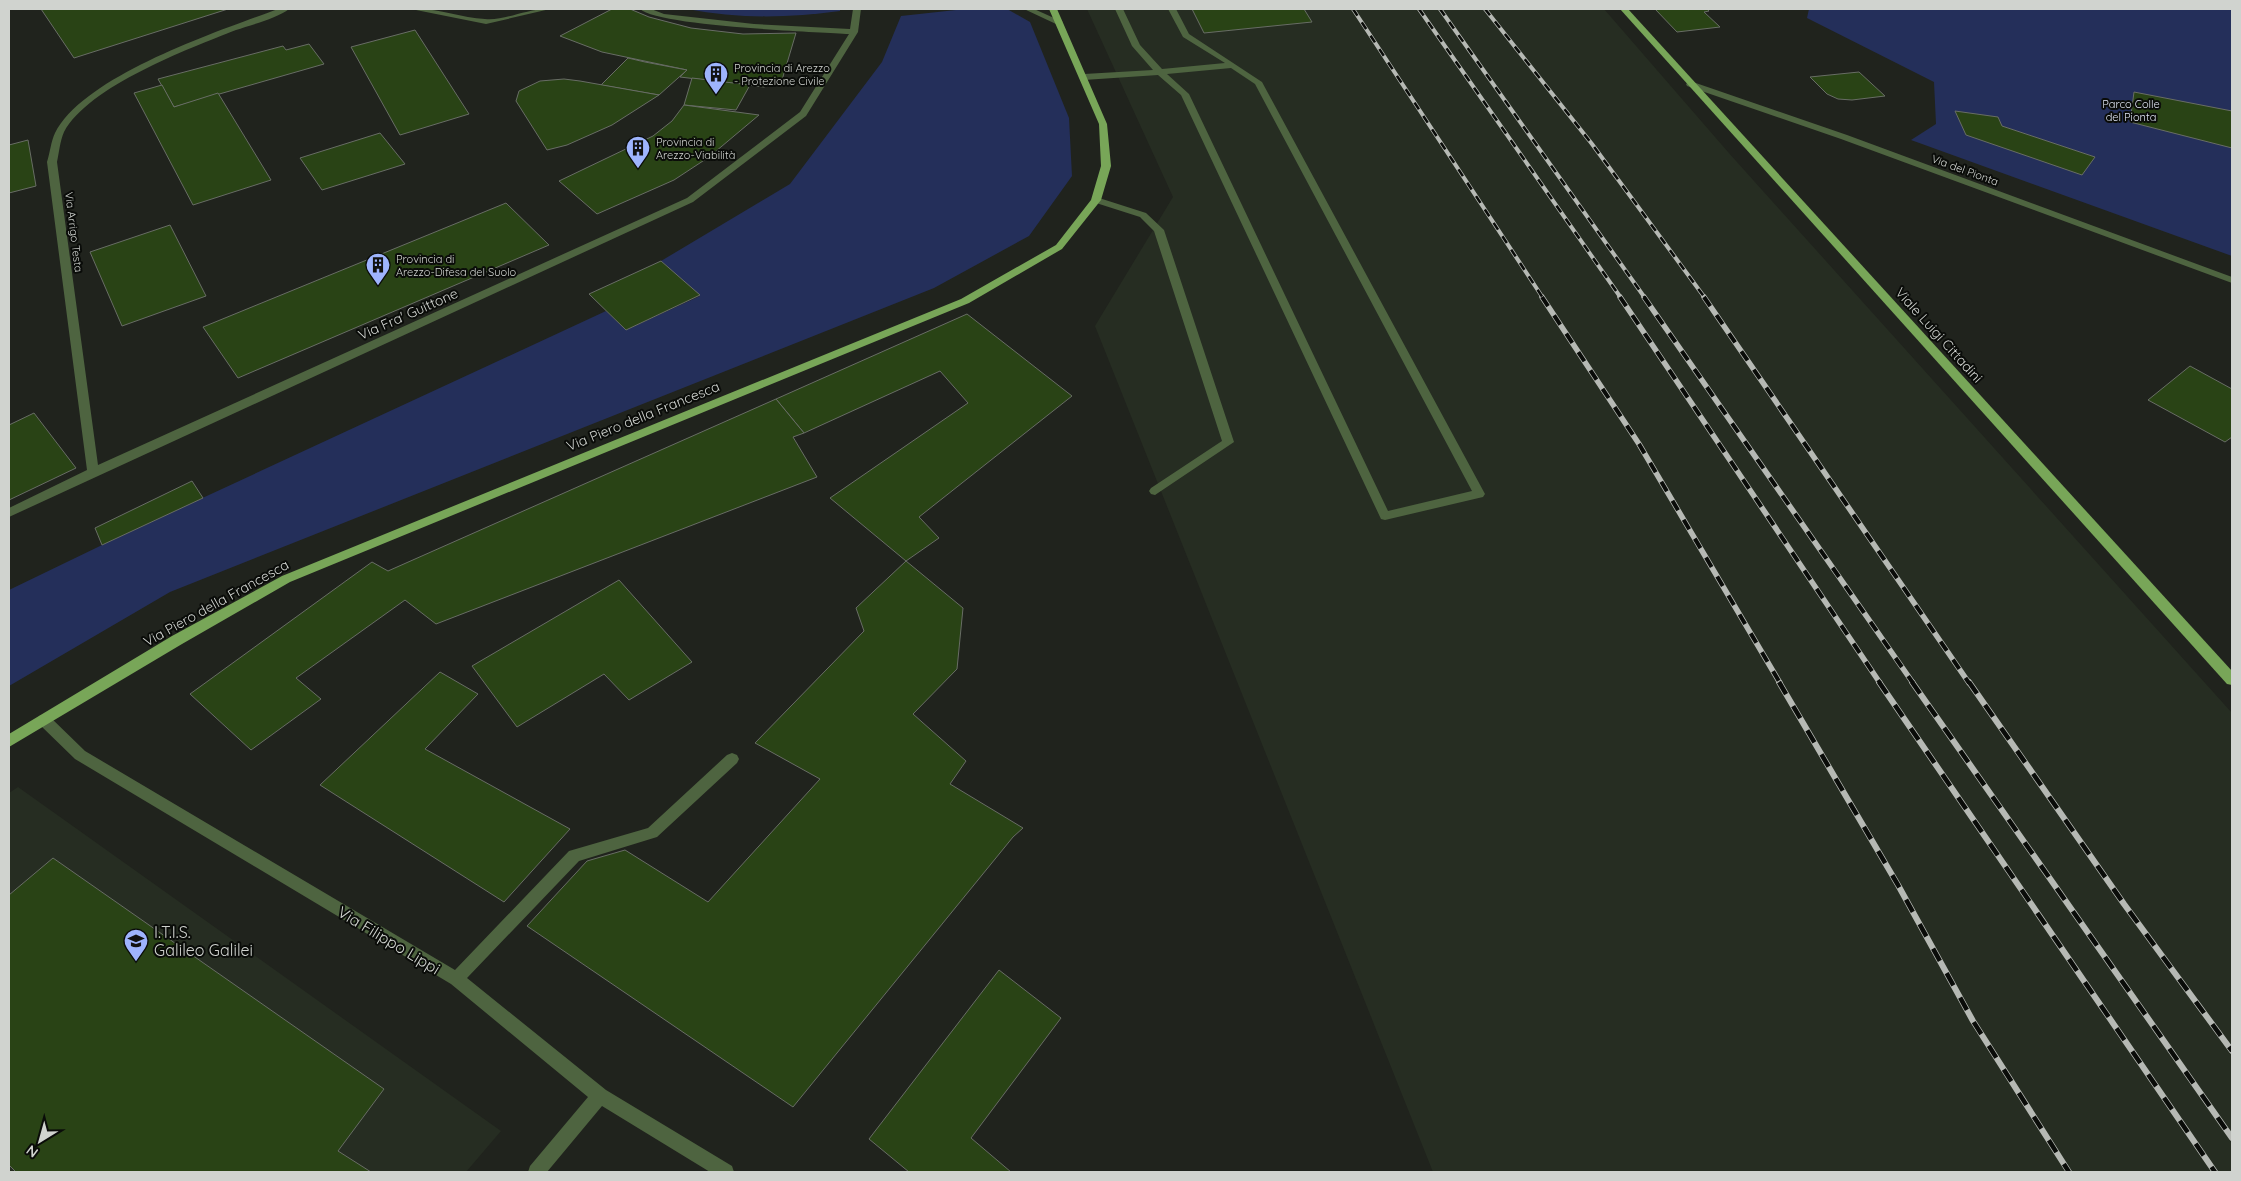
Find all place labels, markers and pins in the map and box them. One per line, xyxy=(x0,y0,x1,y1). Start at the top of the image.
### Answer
building icon: Provincia di Arezzo - Protezione Civile xyxy=(703,61,729,95)
place label: Provincia di Arezzo - Protezione Civile xyxy=(734,61,830,88)
building icon: Provincia di Arezzo-Viabilità xyxy=(625,135,651,169)
place label: Provincia di Arezzo-Viabilità xyxy=(656,135,735,162)
building icon: Provincia di Arezzo-Difesa del Suolo xyxy=(365,252,391,286)
place label: Provincia di Arezzo-Difesa del Suolo xyxy=(396,252,517,279)
place label: I.T.I.S. Galileo Galilei xyxy=(154,922,253,960)
school or university icon: I.T.I.S. Galileo Galilei xyxy=(123,928,149,962)

